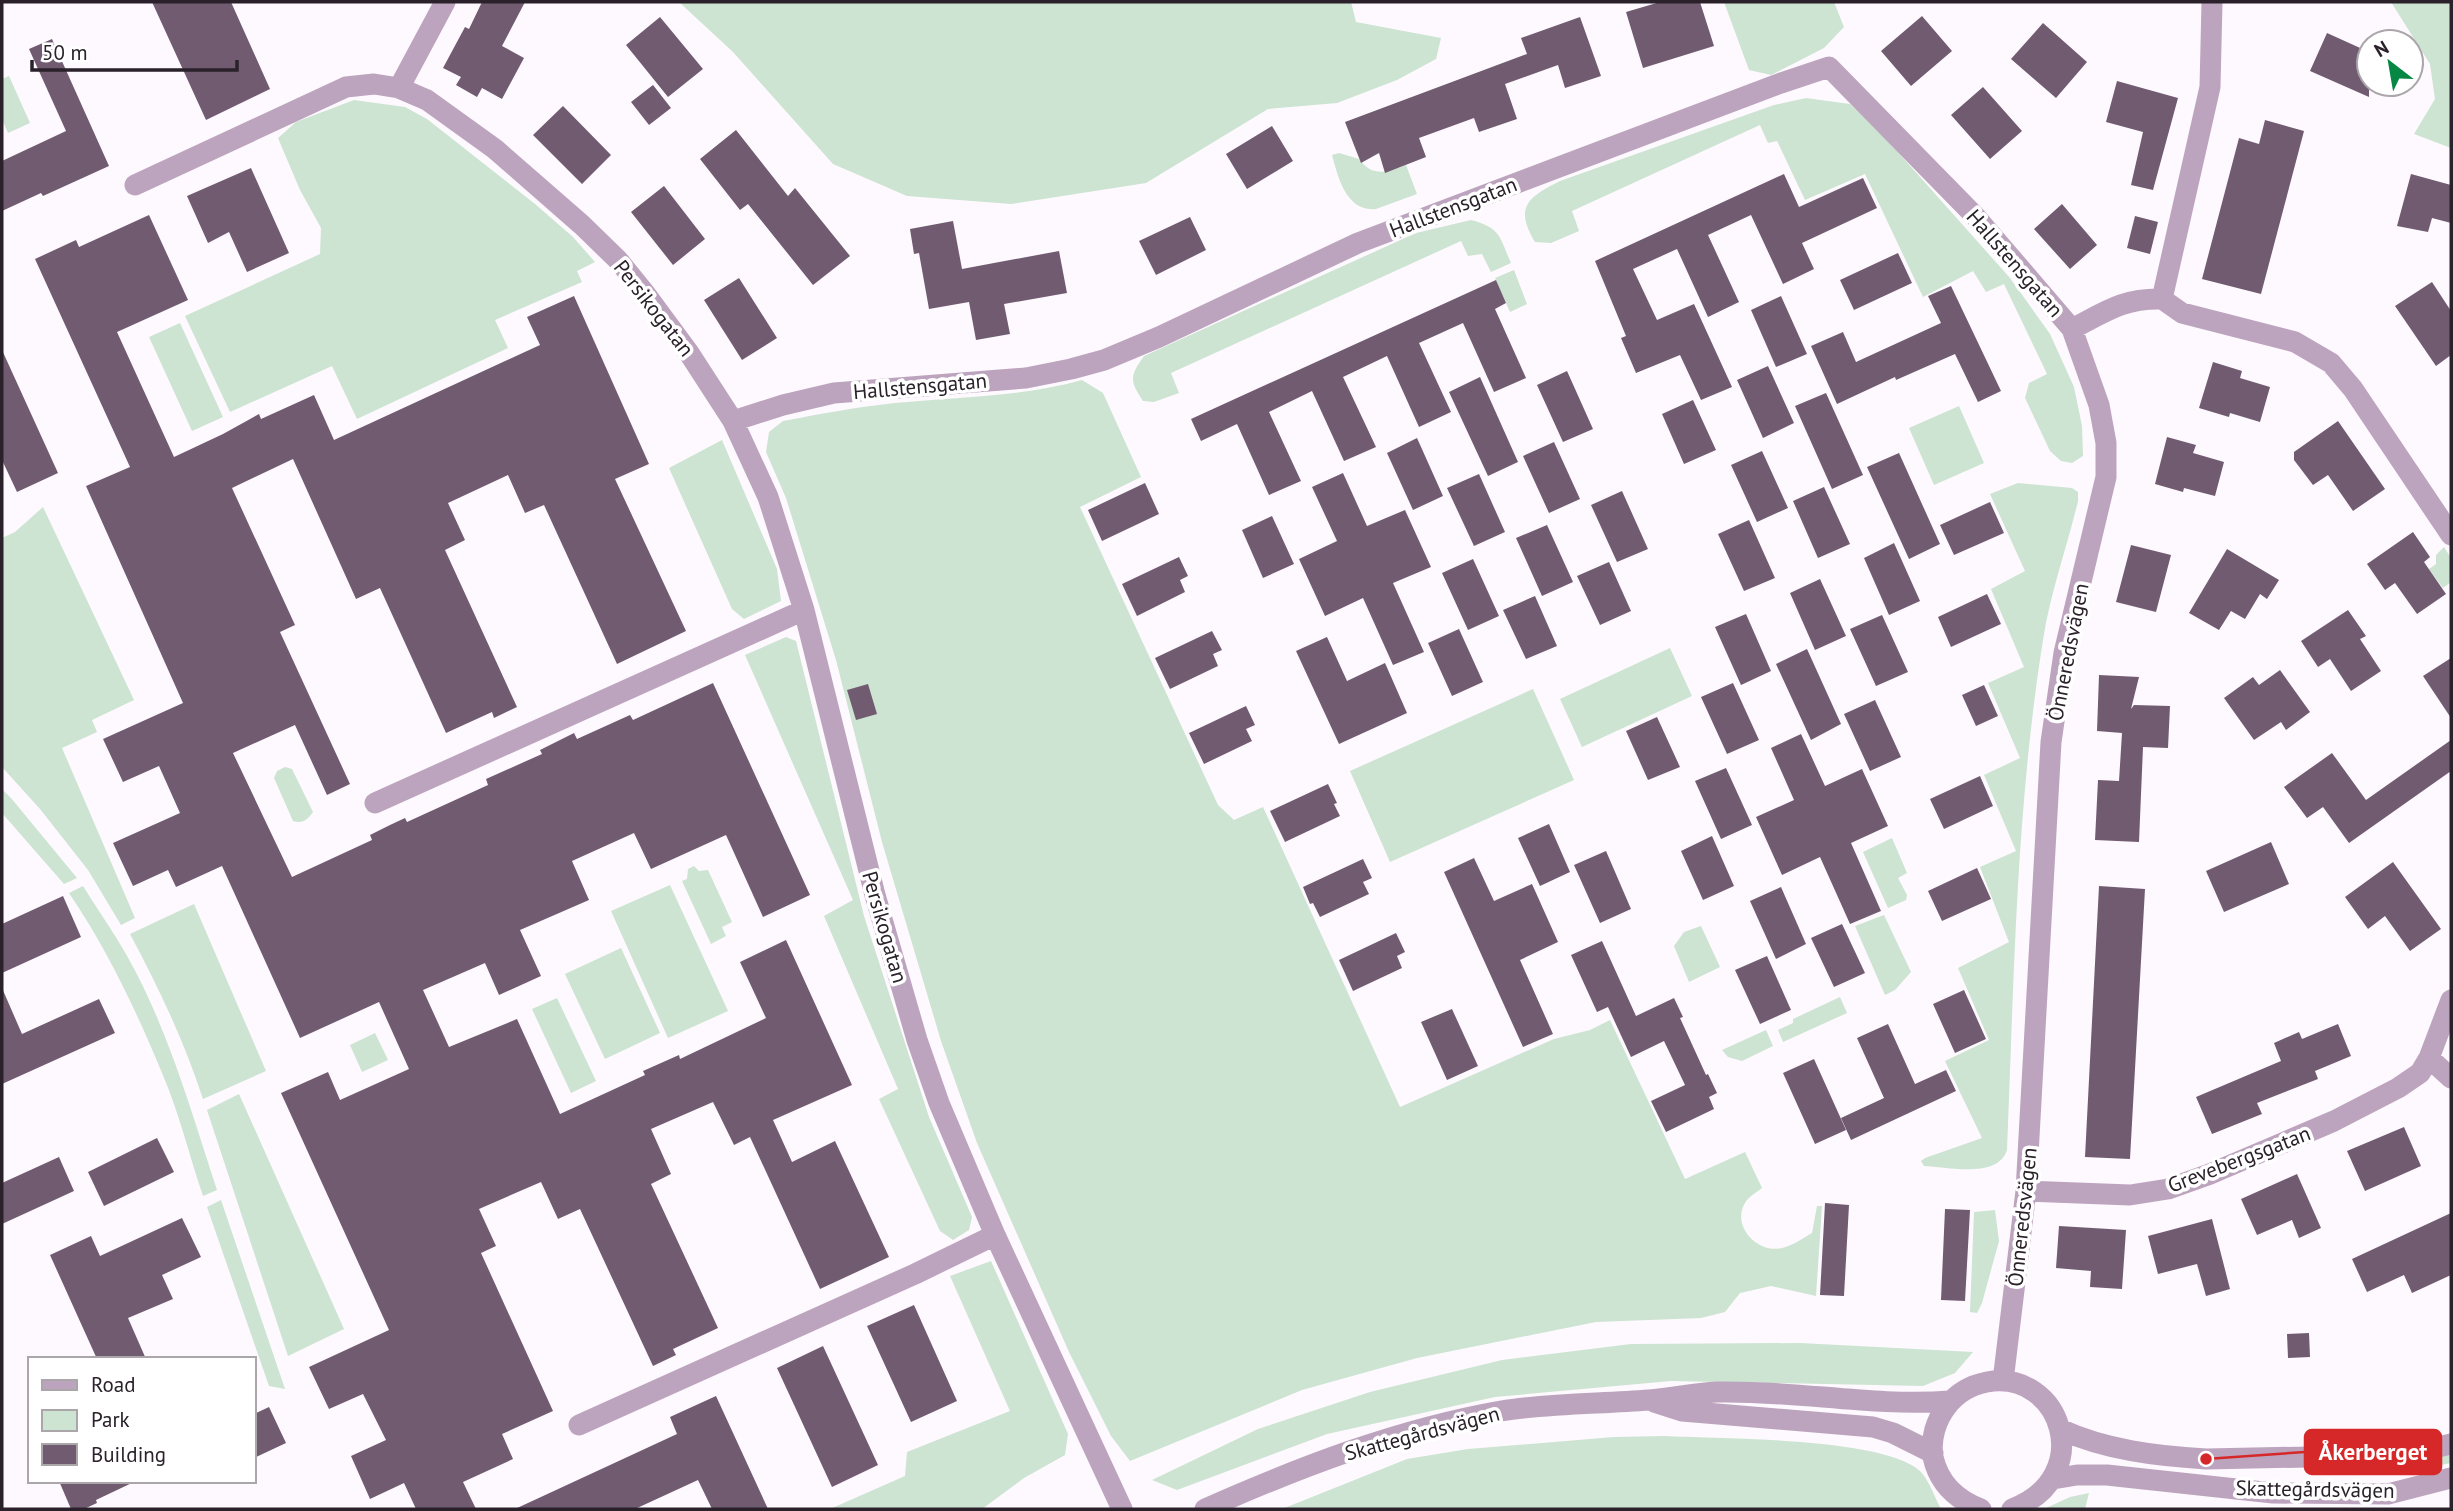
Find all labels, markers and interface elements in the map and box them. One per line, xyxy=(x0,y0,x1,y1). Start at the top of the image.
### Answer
scale bar xyxy=(32,28,236,72)
north arrow xyxy=(2355,28,2425,98)
text: N xyxy=(2370,35,2393,62)
text: 50 m xyxy=(42,39,88,66)
street label: Hallstensgatan xyxy=(1386,170,1520,244)
street label: Hallstensgatan xyxy=(1961,203,2069,323)
street label: Persikogatan xyxy=(608,254,700,362)
street label: Hallstensgatan xyxy=(852,367,988,405)
street label: Önneredsvägen xyxy=(2041,581,2095,723)
street label: Persikogatan xyxy=(856,868,914,986)
street label: Grevebergsgatan xyxy=(2164,1119,2314,1199)
street label: Önneredsvägen xyxy=(2001,1146,2043,1288)
legend xyxy=(28,1357,256,1483)
text: Road xyxy=(91,1371,135,1398)
street label: Skattegårdsvägen xyxy=(1342,1399,1502,1467)
text: Park xyxy=(91,1406,130,1433)
callout: Åkerberget xyxy=(2305,1430,2441,1474)
text: Åkerberget xyxy=(2319,1437,2427,1466)
text: Building xyxy=(91,1441,166,1468)
street label: Skattegårdsvägen xyxy=(2235,1474,2395,1504)

